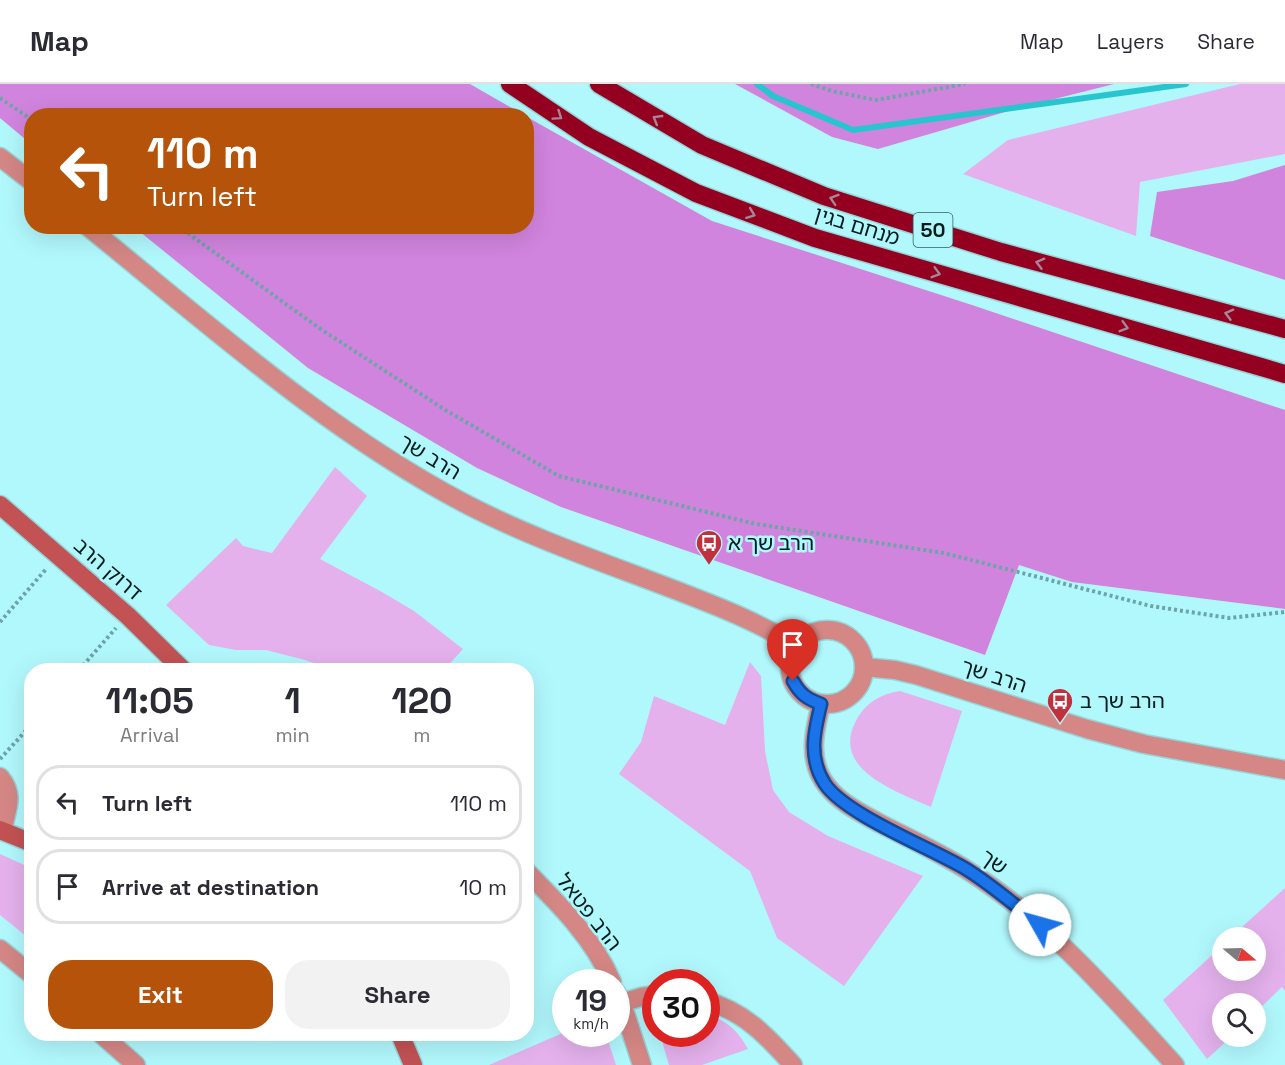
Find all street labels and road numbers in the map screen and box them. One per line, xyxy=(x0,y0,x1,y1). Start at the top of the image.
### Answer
street label: מנחם בגין xyxy=(811,200,903,251)
road number: 50 xyxy=(914,213,952,247)
street label: הרב שך xyxy=(394,428,466,486)
street label: דרוק הרב xyxy=(69,532,148,606)
street label: הרב שך xyxy=(958,652,1030,699)
street label: שך xyxy=(976,843,1013,880)
street label: הרב פטאל xyxy=(551,868,628,956)

